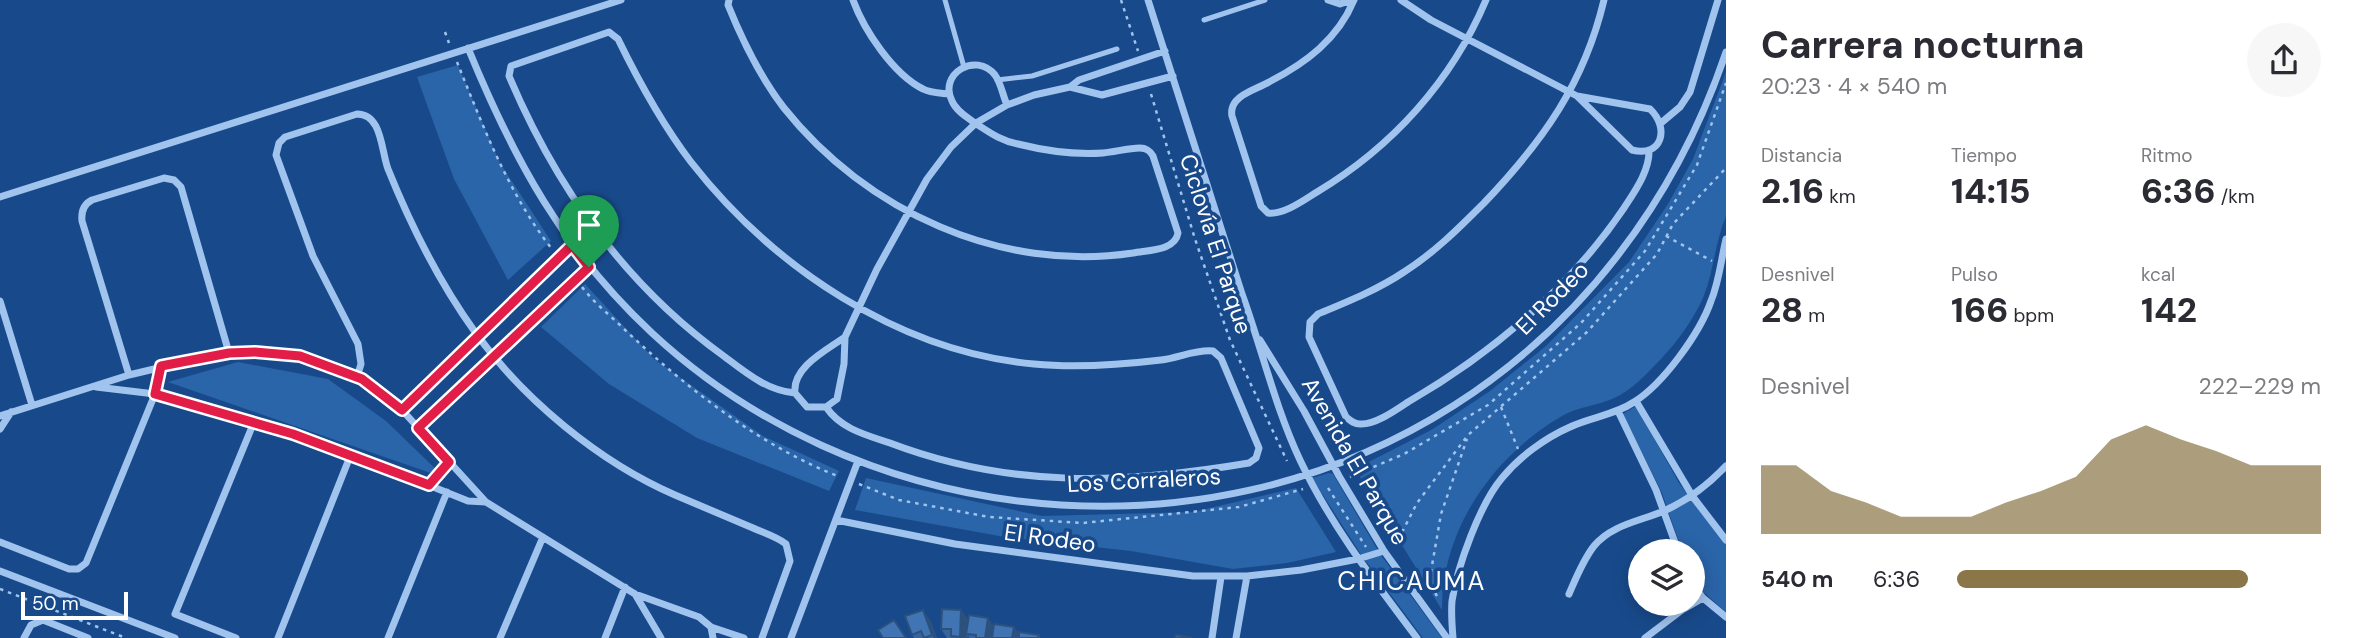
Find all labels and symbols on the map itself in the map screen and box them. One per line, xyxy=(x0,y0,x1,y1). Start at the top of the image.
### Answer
street label: Ciclovía El Parque xyxy=(1173,150,1259,338)
pin xyxy=(559,195,619,267)
street label: El Rodeo xyxy=(1509,255,1595,341)
street label: Avenida El Parque xyxy=(1295,372,1415,550)
street label: Los Corraleros xyxy=(1066,461,1222,499)
street label: El Rodeo xyxy=(1002,517,1098,559)
district label: CHICAUMA xyxy=(1337,564,1487,598)
scale bar xyxy=(21,589,128,621)

